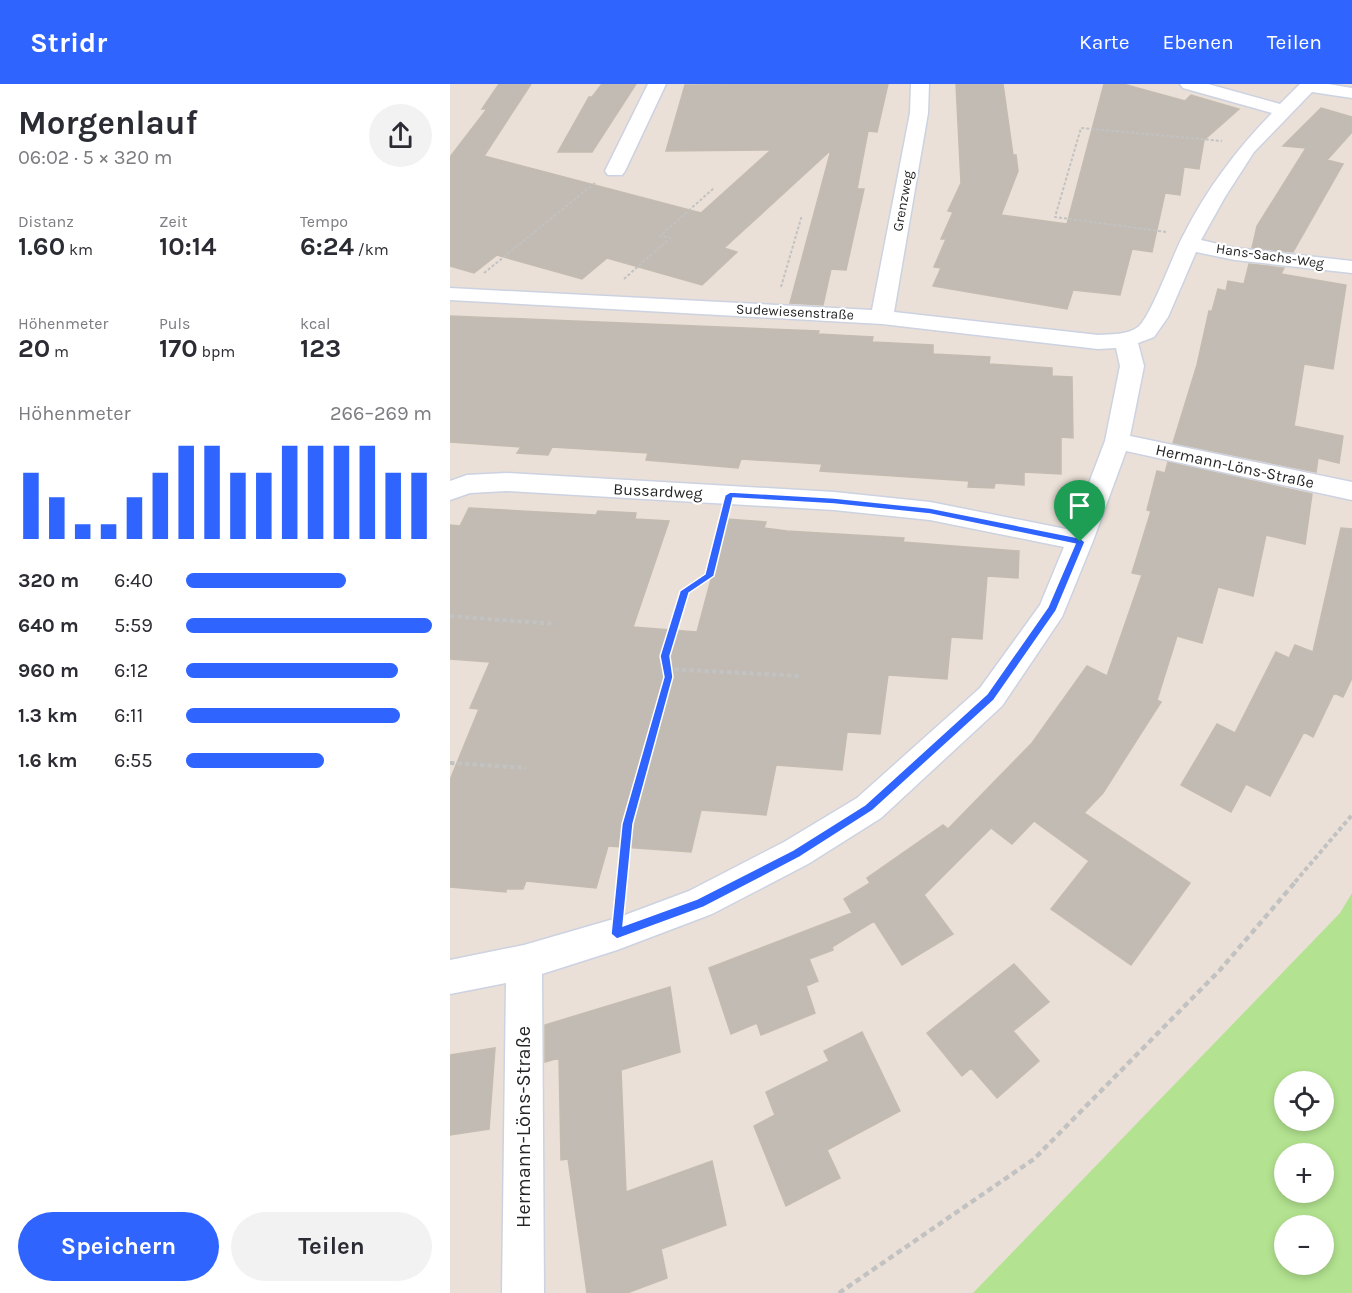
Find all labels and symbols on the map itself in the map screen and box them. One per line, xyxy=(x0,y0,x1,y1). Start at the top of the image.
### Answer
street label: Grenzweg xyxy=(889,169,917,233)
street label: Hans-Sachs-Weg xyxy=(1215,240,1325,272)
street label: Sudewiesenstraße xyxy=(736,300,854,324)
street label: Hermann-Löns-Straße xyxy=(1154,440,1316,492)
street label: Bussardweg xyxy=(613,479,703,503)
pin xyxy=(1054,480,1105,542)
street label: Hermann-Löns-Straße xyxy=(512,1026,535,1228)

